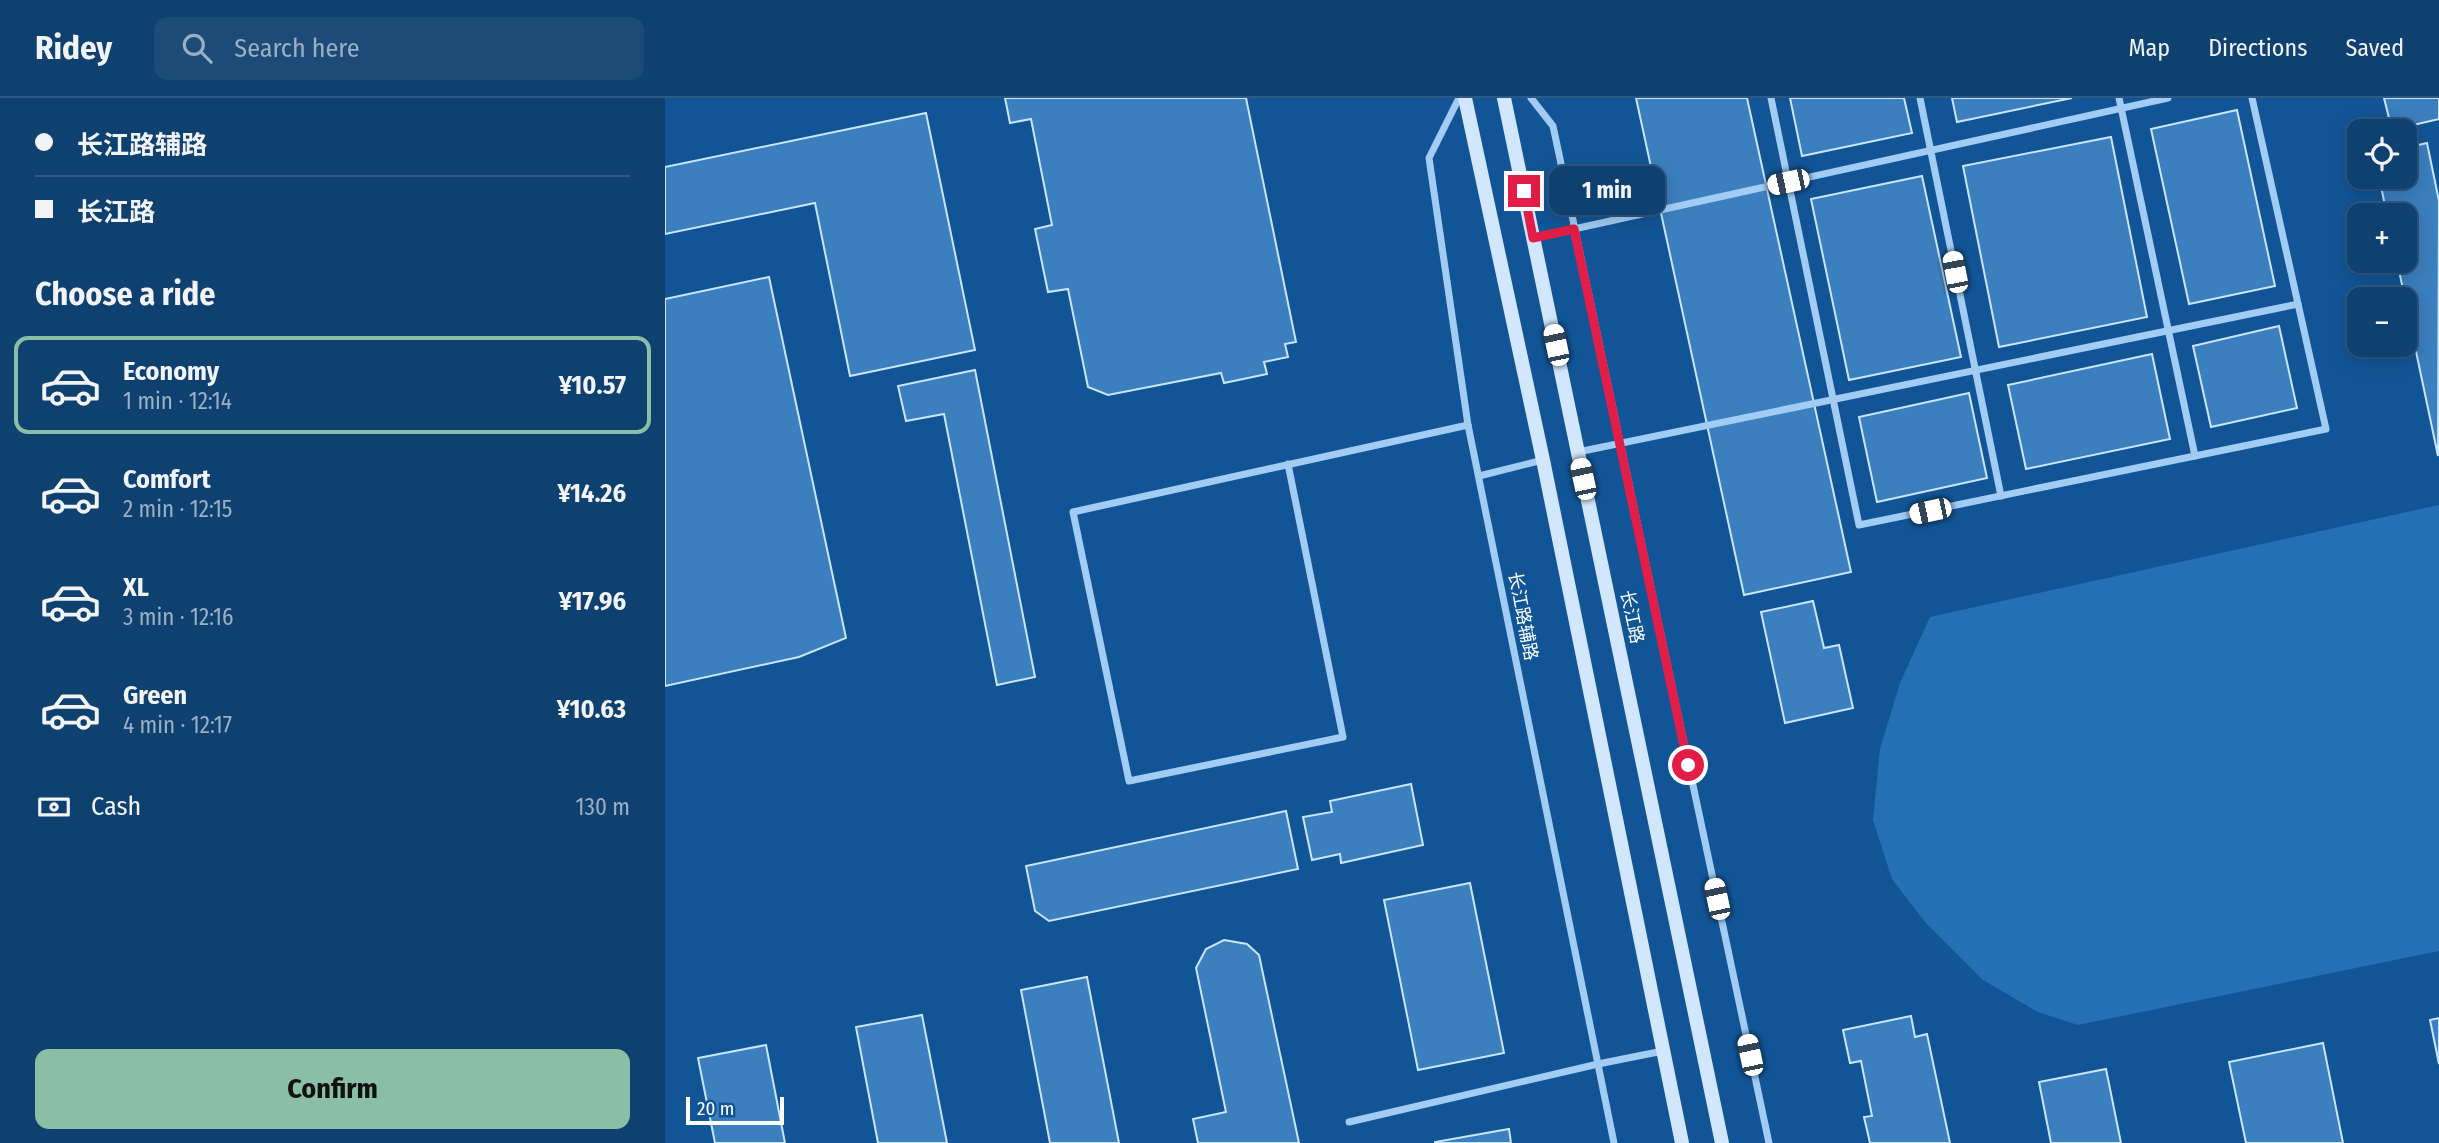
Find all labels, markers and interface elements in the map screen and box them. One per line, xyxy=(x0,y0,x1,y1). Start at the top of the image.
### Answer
search box xyxy=(154,17,644,80)
text: Ridey xyxy=(35,28,112,68)
icon: search xyxy=(178,29,216,67)
text: Search here xyxy=(234,33,360,64)
text: Map xyxy=(2129,34,2170,62)
text: Directions xyxy=(2208,34,2307,62)
text: Saved xyxy=(2345,34,2404,62)
map controls xyxy=(2347,119,2417,357)
button: locate xyxy=(2347,119,2417,189)
text: 长江路辅路 xyxy=(77,130,207,161)
callout: 1 min xyxy=(1549,166,1664,216)
car xyxy=(1766,167,1811,197)
route end xyxy=(1508,175,1540,207)
text: 1 min xyxy=(1582,176,1632,204)
text: 长江路 xyxy=(77,197,155,228)
button: + xyxy=(2347,203,2417,273)
car xyxy=(1941,249,1970,295)
text: Choose a ride xyxy=(35,275,216,313)
button: − xyxy=(2347,287,2417,357)
car xyxy=(1542,322,1571,368)
icon: car xyxy=(39,354,102,417)
text: Economy xyxy=(123,356,219,387)
text: ¥10.57 xyxy=(559,370,626,401)
text: 1 min · 12:14 xyxy=(123,387,232,415)
car xyxy=(1569,456,1598,502)
icon: car xyxy=(39,462,102,525)
text: Comfort xyxy=(123,464,211,495)
text: ¥14.26 xyxy=(557,478,626,509)
text: 2 min · 12:15 xyxy=(123,495,232,523)
car xyxy=(1908,496,1953,526)
icon: car xyxy=(39,570,102,633)
street label: 长江路辅路 xyxy=(1504,570,1542,662)
text: XL xyxy=(123,572,149,603)
text: ¥17.96 xyxy=(559,586,626,617)
street label: 长江路 xyxy=(1616,588,1648,646)
text: 3 min · 12:16 xyxy=(123,603,234,631)
icon: car xyxy=(39,678,102,741)
text: Green xyxy=(123,680,187,711)
text: ¥10.63 xyxy=(557,694,626,725)
text: 4 min · 12:17 xyxy=(123,711,232,739)
route start xyxy=(1672,749,1704,781)
icon: cash xyxy=(35,788,73,826)
text: Cash xyxy=(91,791,141,822)
text: 130 m xyxy=(576,793,630,821)
car xyxy=(1703,876,1732,922)
car xyxy=(1736,1032,1765,1078)
button: Confirm xyxy=(35,1049,630,1129)
scale bar xyxy=(686,1094,784,1126)
text: 20 m xyxy=(697,1097,734,1120)

